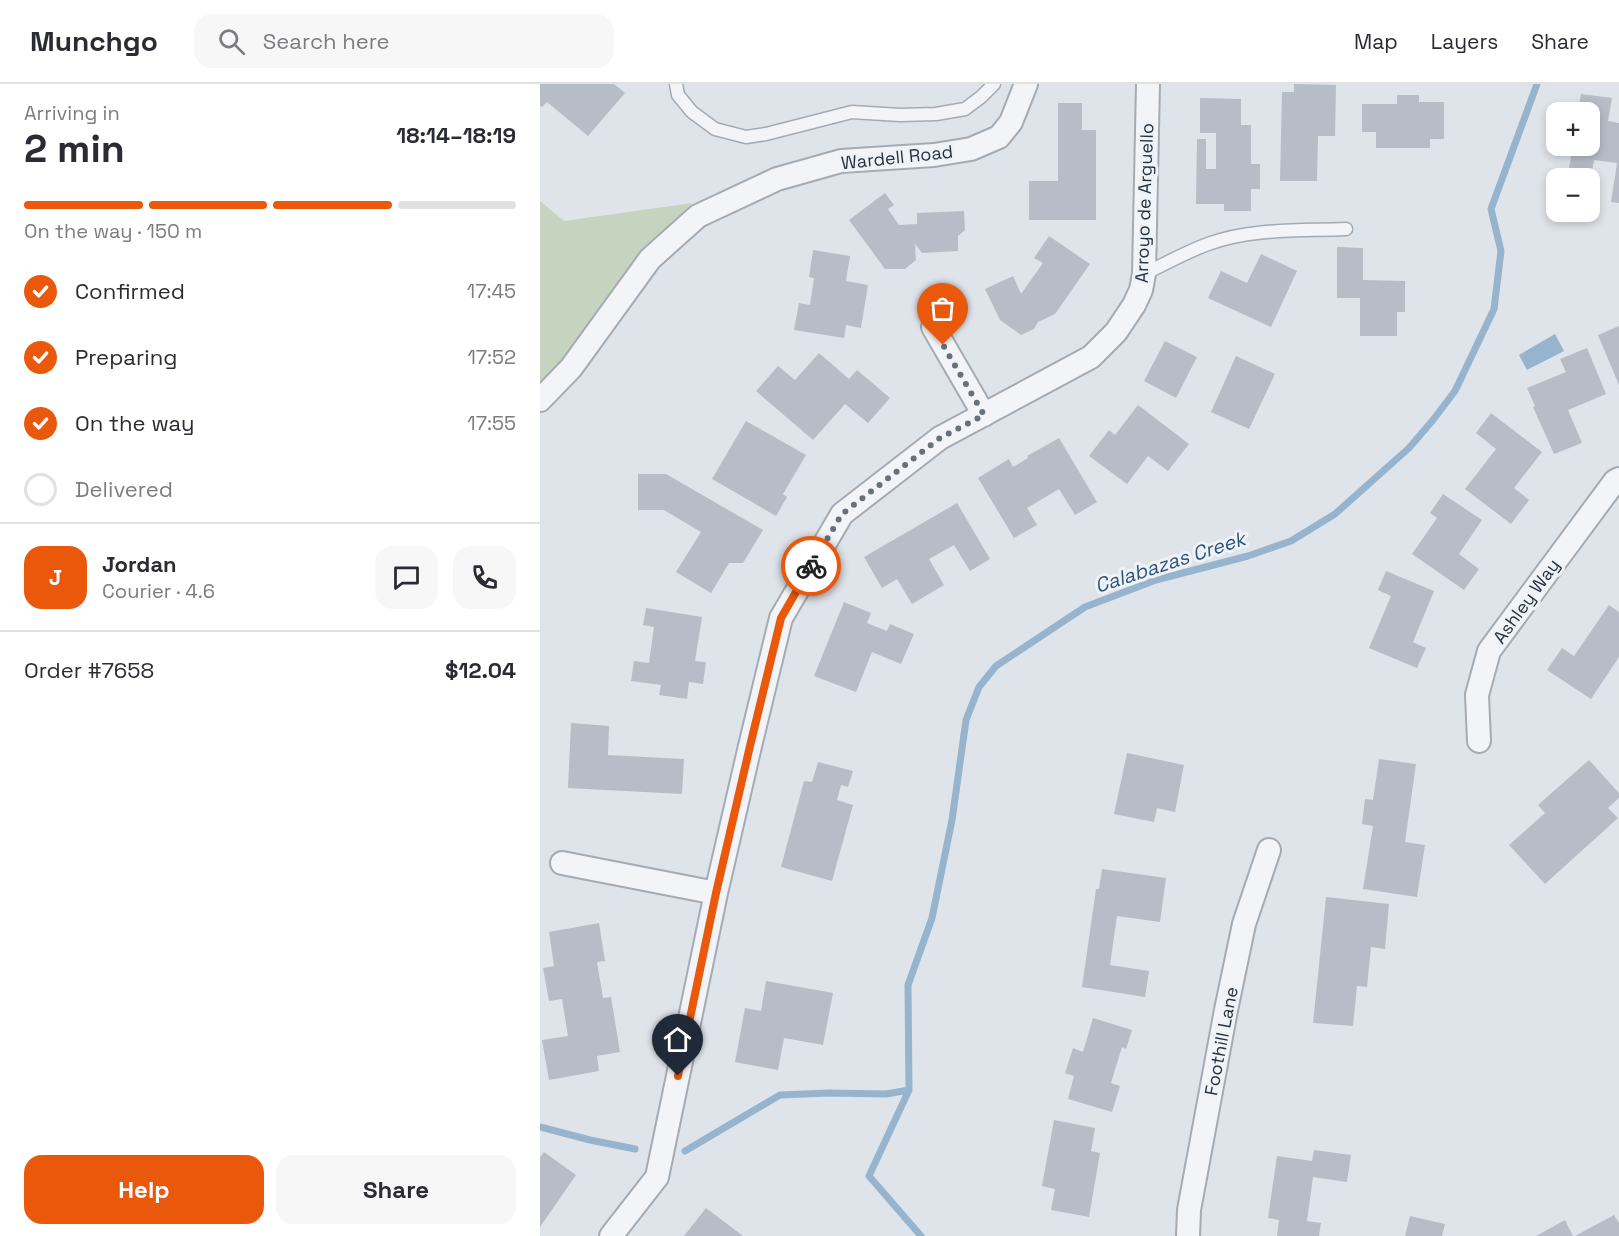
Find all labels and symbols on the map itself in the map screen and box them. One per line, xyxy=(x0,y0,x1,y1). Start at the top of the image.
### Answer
street label: Arroyo de Arguello xyxy=(1130,123,1158,283)
street label: Wardell Road xyxy=(840,140,954,174)
pin xyxy=(917,283,968,345)
water label: Calabazas Creek xyxy=(1091,525,1251,599)
courier xyxy=(781,536,841,596)
street label: Ashley Way xyxy=(1488,554,1564,648)
street label: Foothill Lane xyxy=(1199,985,1243,1097)
pin xyxy=(652,1014,703,1076)

